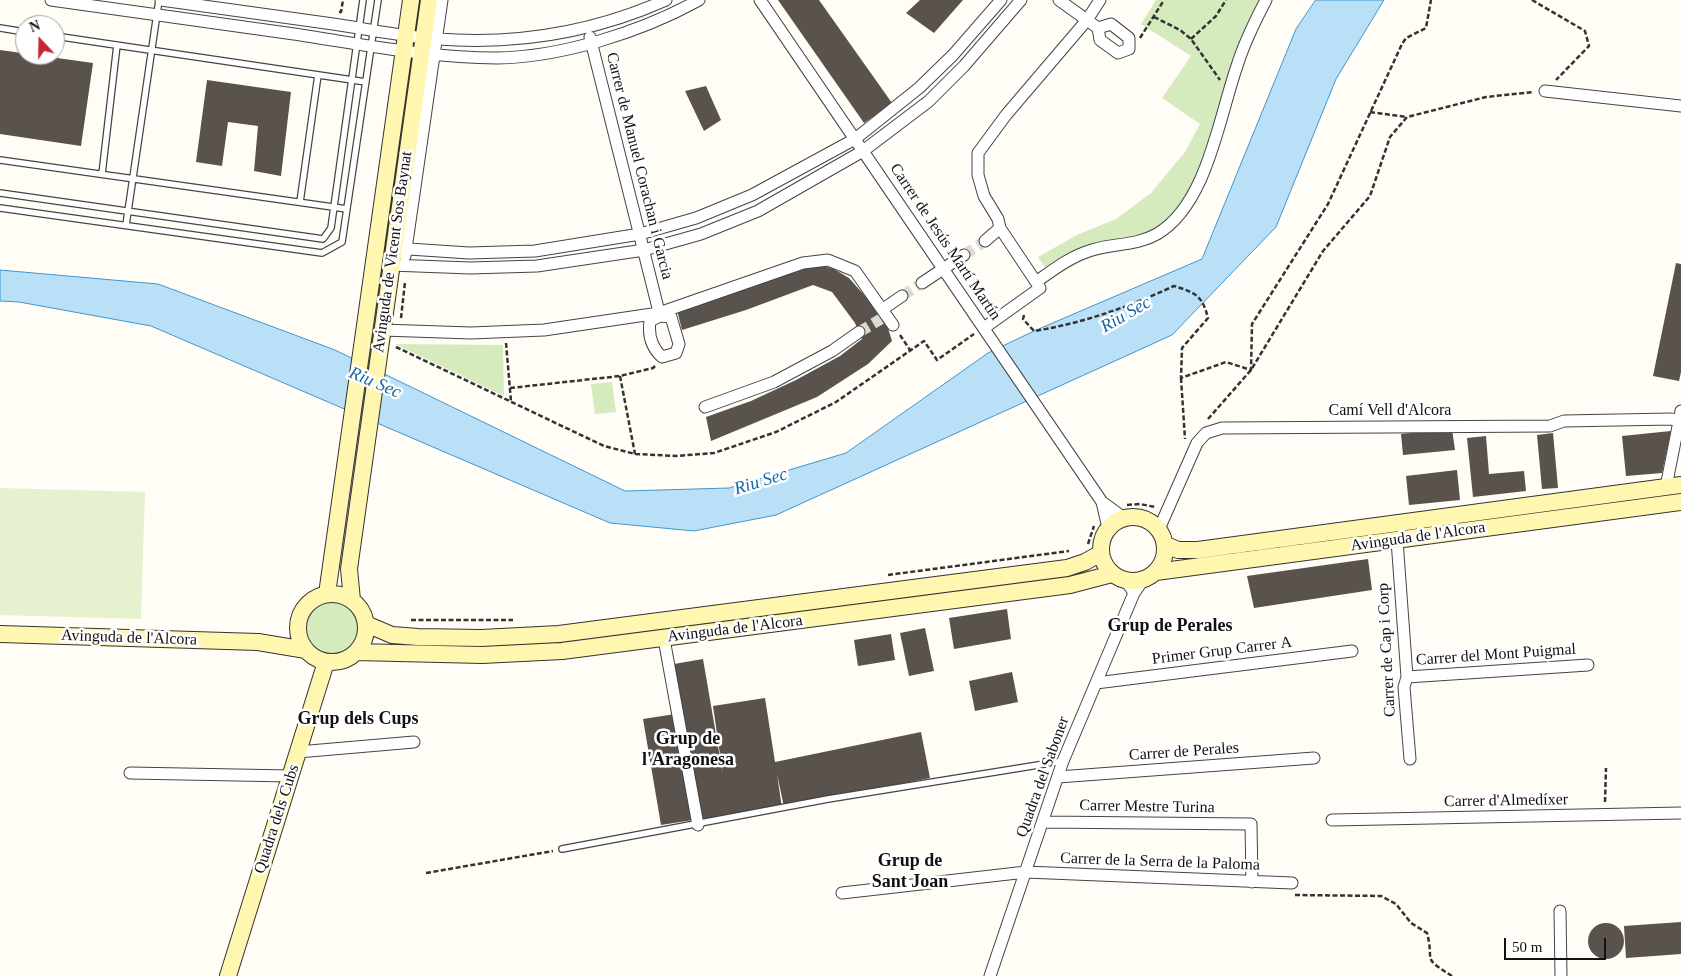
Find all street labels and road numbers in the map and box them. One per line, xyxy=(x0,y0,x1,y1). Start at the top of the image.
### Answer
street label: Carrer de Manuel Corachan i Garcia xyxy=(601,51,677,281)
street label: Avinguda de Vicent Sos Baynat xyxy=(369,150,417,354)
street label: Carrer de Jesús Martí Martín xyxy=(885,160,1005,324)
street label: Camí Vell d'Alcora xyxy=(1329,401,1451,421)
street label: Avinguda de l'Alcora xyxy=(1349,518,1487,556)
street label: Carrer de Cap i Corp xyxy=(1374,582,1400,718)
street label: Avinguda de l'Alcora xyxy=(666,611,804,647)
street label: Avinguda de l'Alcora xyxy=(61,626,197,650)
street label: Primer Grup Carrer A xyxy=(1151,633,1293,669)
street label: Carrer del Mont Puigmal xyxy=(1415,640,1577,670)
street label: Quadra del Saboner xyxy=(1012,714,1074,840)
street label: Carrer de Perales xyxy=(1128,739,1240,765)
street label: Quadra dels Cubs xyxy=(250,762,304,876)
street label: Carrer d'Almedíxer xyxy=(1444,790,1568,812)
street label: Carrer Mestre Turina xyxy=(1079,796,1215,818)
street label: Carrer de la Serra de la Paloma xyxy=(1060,849,1260,875)

